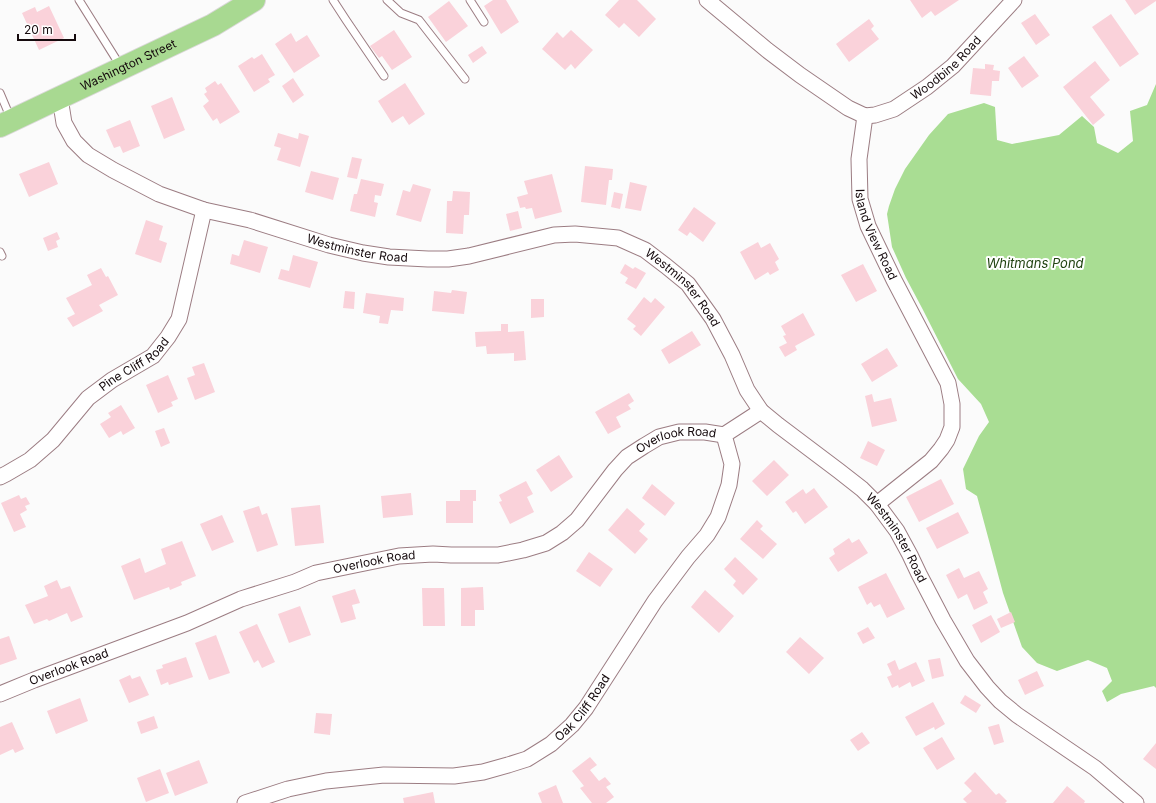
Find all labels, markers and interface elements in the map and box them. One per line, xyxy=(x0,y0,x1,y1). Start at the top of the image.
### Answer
scale bar xyxy=(18,16,75,42)
text: 20 m xyxy=(24,22,53,37)
street label: Woodbine Road xyxy=(908,32,984,103)
street label: Washington Street xyxy=(78,36,178,94)
street label: Island View Road xyxy=(853,189,901,282)
street label: Westminster Road xyxy=(305,230,408,265)
street label: Westminster Road xyxy=(643,245,724,329)
water label: Whitmans Pond xyxy=(986,255,1084,271)
street label: Pine Cliff Road xyxy=(96,334,172,394)
street label: Overlook Road xyxy=(633,424,717,456)
street label: Westminster Road xyxy=(863,490,930,585)
street label: Overlook Road xyxy=(332,547,416,576)
street label: Overlook Road xyxy=(27,645,111,688)
street label: Oak Cliff Road xyxy=(551,671,613,744)

